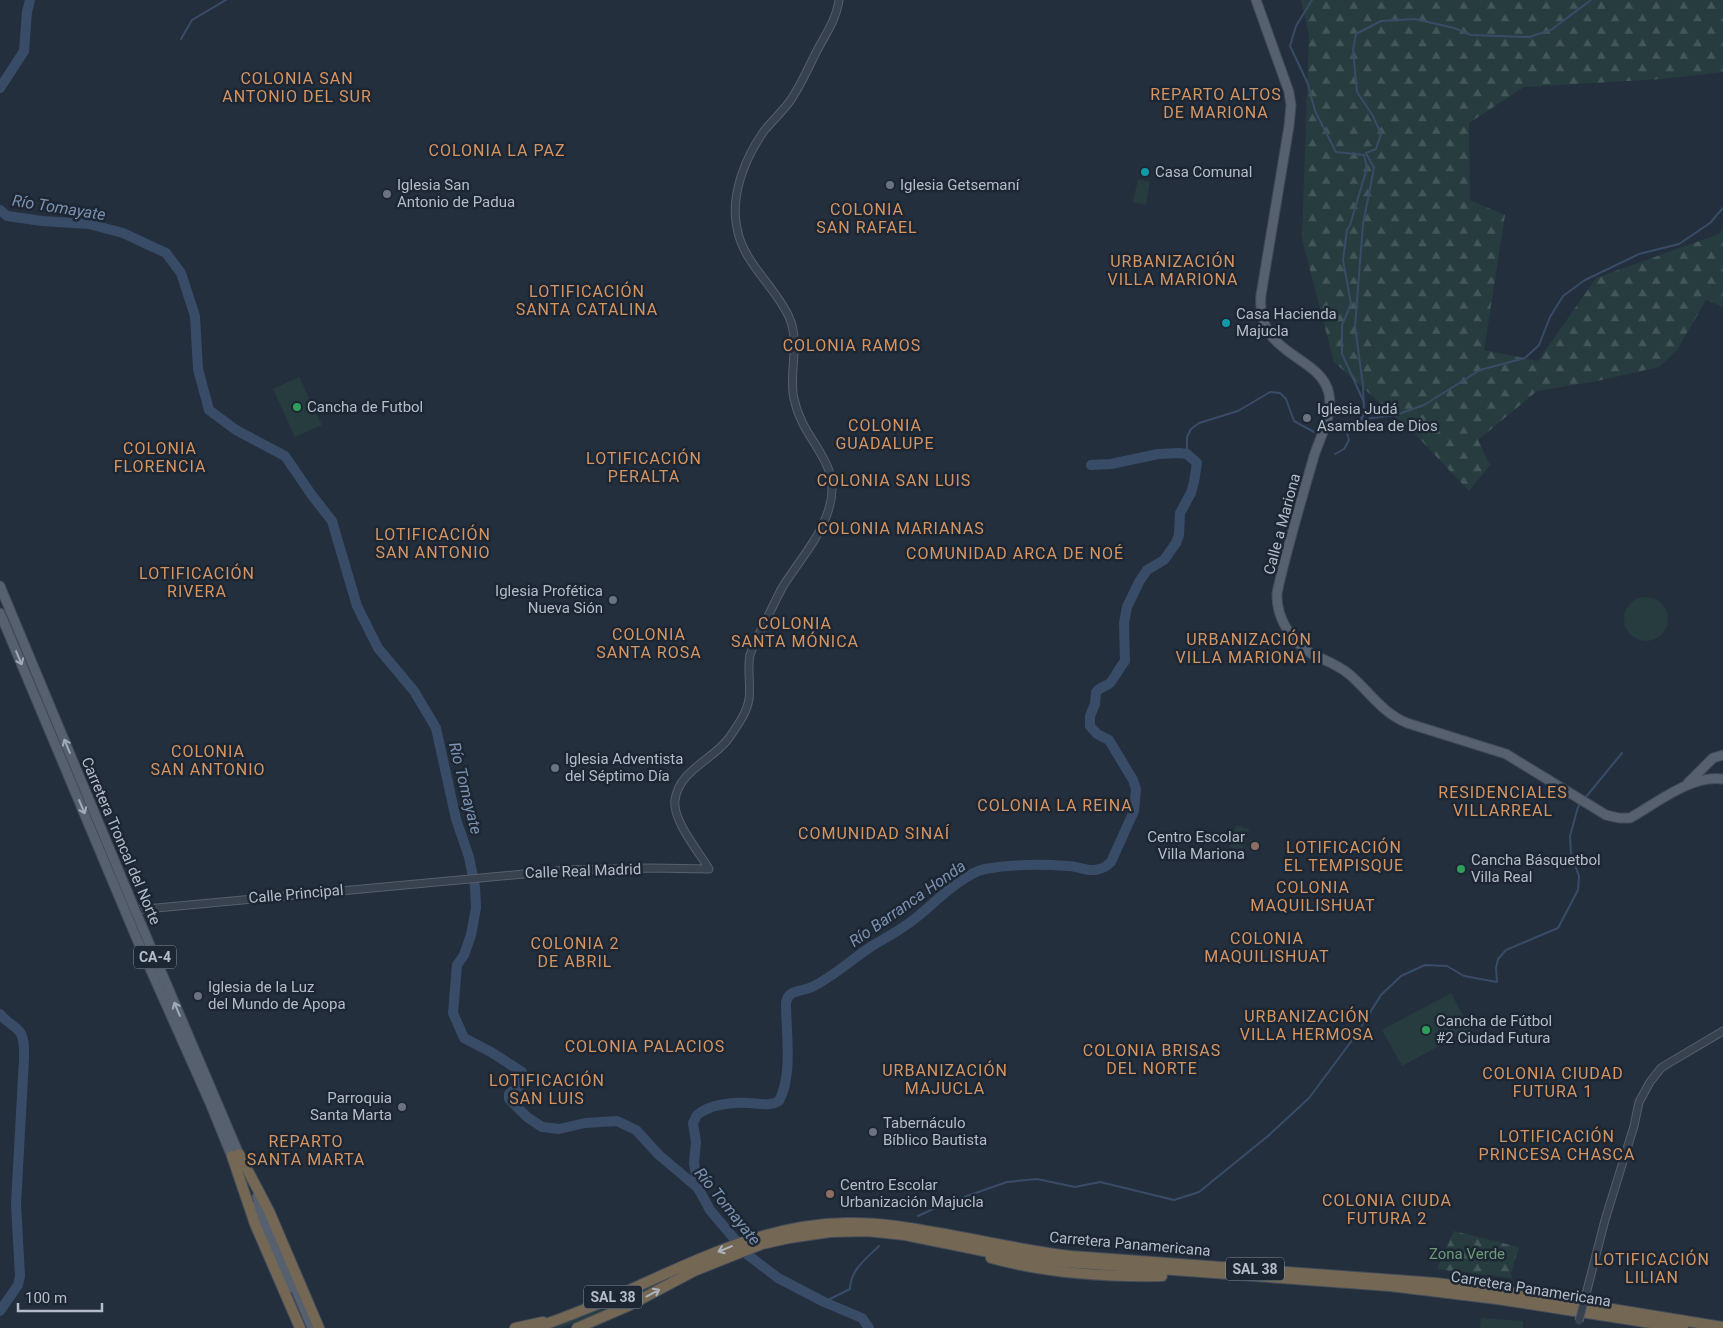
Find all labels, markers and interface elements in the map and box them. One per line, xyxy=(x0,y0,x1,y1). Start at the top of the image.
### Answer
district label: COLONIA SAN ANTONIO DEL SUR xyxy=(222,69,372,106)
district label: REPARTO ALTOS DE MARIONA xyxy=(1150,85,1282,122)
district label: COLONIA LA PAZ xyxy=(428,141,566,160)
place label: Casa Comunal xyxy=(1155,163,1252,181)
marker: Casa Comunal xyxy=(1139,166,1151,178)
place label: Iglesia San Antonio de Padua xyxy=(397,176,515,211)
place label: Iglesia Getsemaní xyxy=(900,176,1021,194)
marker: Iglesia Getsemaní xyxy=(884,179,896,191)
marker: Iglesia San Antonio de Padua xyxy=(381,188,393,200)
water label: Río Tomayate xyxy=(11,191,107,224)
district label: COLONIA SAN RAFAEL xyxy=(816,200,918,237)
district label: URBANIZACIÓN VILLA MARIONA xyxy=(1107,251,1239,289)
district label: LOTIFICACIÓN SANTA CATALINA xyxy=(516,281,658,319)
place label: Casa Hacienda Majucla xyxy=(1236,305,1337,340)
marker: Casa Hacienda Majucla xyxy=(1220,317,1232,329)
district label: COLONIA RAMOS xyxy=(783,336,921,355)
place label: Cancha de Futbol xyxy=(307,398,423,416)
place label: Iglesia Judá Asamblea de Dios xyxy=(1317,400,1438,435)
marker: Cancha de Futbol xyxy=(291,401,303,413)
marker: Iglesia Judá Asamblea de Dios xyxy=(1301,412,1313,424)
district label: COLONIA GUADALUPE xyxy=(835,416,935,453)
district label: COLONIA FLORENCIA xyxy=(114,439,206,476)
district label: LOTIFICACIÓN PERALTA xyxy=(586,448,702,486)
district label: COLONIA SAN LUIS xyxy=(817,471,971,490)
street label: Calle a Mariona xyxy=(1260,472,1304,576)
district label: COLONIA MARIANAS xyxy=(817,519,985,538)
district label: LOTIFICACIÓN SAN ANTONIO xyxy=(375,524,491,562)
district label: COMUNIDAD ARCA DE NOÉ xyxy=(906,544,1124,563)
district label: LOTIFICACIÓN RIVERA xyxy=(139,563,255,601)
place label: Iglesia Profética Nueva Sión xyxy=(495,582,603,617)
marker: Iglesia Profética Nueva Sión xyxy=(607,594,619,606)
district label: COLONIA SANTA MÓNICA xyxy=(731,614,859,651)
district label: COLONIA SANTA ROSA xyxy=(596,625,702,662)
district label: URBANIZACIÓN VILLA MARIONA II xyxy=(1176,629,1322,667)
one-way arrow xyxy=(15,650,24,665)
one-way arrow xyxy=(61,739,71,754)
water label: Río Tomayate xyxy=(445,740,486,836)
district label: COLONIA SAN ANTONIO xyxy=(150,742,266,779)
place label: Iglesia Adventista del Séptimo Día xyxy=(565,750,683,785)
street label: Carretera Troncal del Norte xyxy=(78,755,164,927)
marker: Iglesia Adventista del Séptimo Día xyxy=(549,762,561,774)
district label: RESIDENCIALES VILLARREAL xyxy=(1438,783,1568,820)
district label: COLONIA LA REINA xyxy=(977,796,1133,815)
one-way arrow xyxy=(79,800,88,815)
district label: COMUNIDAD SINAÍ xyxy=(798,824,950,843)
place label: Centro Escolar Villa Mariona xyxy=(1147,828,1245,863)
district label: LOTIFICACIÓN EL TEMPISQUE xyxy=(1284,837,1404,875)
marker: Centro Escolar Villa Mariona xyxy=(1249,840,1261,852)
place label: Cancha Básquetbol Villa Real xyxy=(1471,851,1601,886)
water label: Río Barranca Honda xyxy=(845,856,969,951)
street label: Calle Real Madrid xyxy=(524,860,642,882)
marker: Cancha Básquetbol Villa Real xyxy=(1455,863,1467,875)
district label: COLONIA MAQUILISHUAT xyxy=(1250,878,1376,915)
street label: Calle Principal xyxy=(248,881,344,907)
district label: COLONIA MAQUILISHUAT xyxy=(1204,929,1330,966)
district label: COLONIA 2 DE ABRIL xyxy=(531,934,619,971)
road number: CA-4 xyxy=(134,946,176,969)
place label: Iglesia de la Luz del Mundo de Apopa xyxy=(208,978,346,1013)
marker: Iglesia de la Luz del Mundo de Apopa xyxy=(192,990,204,1002)
one-way arrow xyxy=(172,1002,182,1017)
district label: URBANIZACIÓN VILLA HERMOSA xyxy=(1240,1006,1374,1044)
place label: Cancha de Fútbol #2 Ciudad Futura xyxy=(1436,1012,1552,1047)
marker: Cancha de Fútbol #2 Ciudad Futura xyxy=(1420,1024,1432,1036)
district label: COLONIA PALACIOS xyxy=(565,1037,725,1056)
district label: COLONIA BRISAS DEL NORTE xyxy=(1083,1041,1221,1078)
district label: URBANIZACIÓN MAJUCLA xyxy=(882,1060,1008,1098)
district label: COLONIA CIUDAD FUTURA 1 xyxy=(1482,1064,1624,1101)
district label: LOTIFICACIÓN SAN LUIS xyxy=(489,1070,605,1108)
place label: Parroquia Santa Marta xyxy=(310,1089,392,1124)
marker: Parroquia Santa Marta xyxy=(396,1101,408,1113)
place label: Tabernáculo Bíblico Bautista xyxy=(883,1114,987,1149)
marker: Tabernáculo Bíblico Bautista xyxy=(867,1126,879,1138)
district label: LOTIFICACIÓN PRINCESA CHASCA xyxy=(1479,1126,1635,1164)
district label: REPARTO SANTA MARTA xyxy=(247,1132,365,1169)
water label: Río Tomayate xyxy=(691,1164,765,1249)
place label: Centro Escolar Urbanización Majucla xyxy=(840,1176,984,1211)
marker: Centro Escolar Urbanización Majucla xyxy=(824,1188,836,1200)
district label: COLONIA CIUDA FUTURA 2 xyxy=(1322,1191,1452,1228)
street label: Carretera Panamericana xyxy=(1049,1228,1211,1260)
one-way arrow xyxy=(717,1245,732,1254)
park label: Zona Verde xyxy=(1429,1245,1505,1263)
district label: LOTIFICACIÓN LILIAN xyxy=(1594,1249,1710,1287)
road number: SAL 38 xyxy=(1226,1258,1284,1280)
street label: Carretera Panamericana xyxy=(1450,1267,1612,1311)
scale bar xyxy=(18,1280,101,1312)
road number: SAL 38 xyxy=(584,1285,642,1308)
one-way arrow xyxy=(645,1288,660,1297)
text: 100 m xyxy=(25,1289,67,1307)

